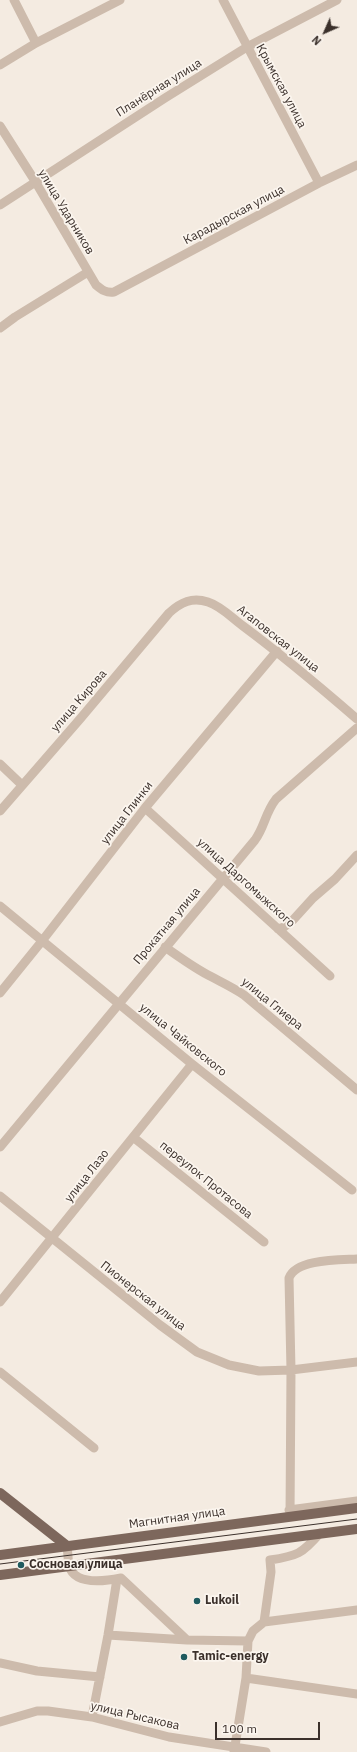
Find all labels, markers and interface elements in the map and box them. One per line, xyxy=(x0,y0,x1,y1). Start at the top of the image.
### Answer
north arrow xyxy=(305,12,345,52)
text: N xyxy=(309,33,324,48)
street label: Крымская улица xyxy=(253,41,309,131)
street label: Планёрная улица xyxy=(114,56,204,120)
street label: улица Ударников xyxy=(35,167,97,257)
street label: Карадырская улица xyxy=(181,182,287,248)
street label: Агаповская улица xyxy=(234,602,322,676)
street label: улица Кирова xyxy=(48,667,110,735)
street label: улица Глинки xyxy=(98,779,156,847)
street label: улица Даргомыжского xyxy=(194,835,298,931)
street label: Прокатная улица xyxy=(131,884,203,968)
street label: улица Глиера xyxy=(238,975,306,1033)
street label: улица Чайковского xyxy=(137,1000,229,1080)
street label: переулок Протасова xyxy=(157,1138,255,1222)
street label: улица Лазо xyxy=(62,1147,112,1205)
street label: Пионерская улица xyxy=(98,1258,188,1334)
street label: Магнитная улица xyxy=(128,1504,226,1532)
place label: Сосновая улица xyxy=(29,1558,123,1572)
marker: Сосновая улица xyxy=(16,1560,26,1570)
place label: Lukoil xyxy=(205,1594,239,1608)
marker: Lukoil xyxy=(192,1596,202,1606)
place label: Tamic-energy xyxy=(192,1650,269,1664)
marker: Tamic-energy xyxy=(179,1652,189,1662)
street label: улица Рысакова xyxy=(89,1699,181,1733)
scale bar xyxy=(217,1714,322,1740)
text: 100 m xyxy=(222,1721,257,1736)

